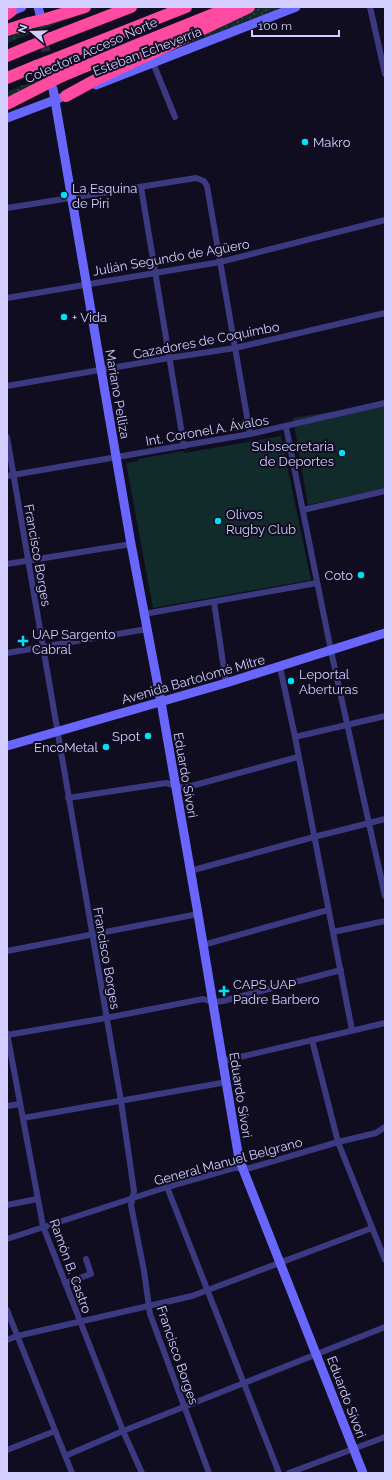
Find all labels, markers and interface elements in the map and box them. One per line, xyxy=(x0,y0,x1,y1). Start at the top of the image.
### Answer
north arrow xyxy=(12,12,52,52)
scale bar xyxy=(252,12,339,38)
street label: Colectora Acceso Norte xyxy=(22,14,160,86)
text: 100 m xyxy=(258,19,292,33)
street label: Esteban Echeverría xyxy=(91,24,204,79)
place label: Makro xyxy=(313,135,351,150)
marker: Makro xyxy=(300,137,310,147)
place label: La Esquina de Piri xyxy=(72,181,137,211)
marker: La Esquina de Piri xyxy=(59,190,69,200)
street label: Julián Segundo de Agüero xyxy=(92,236,251,279)
place label: + Vida xyxy=(72,310,107,325)
marker: + Vida xyxy=(59,312,69,322)
street label: Cazadores de Coquimbo xyxy=(132,319,281,362)
street label: Mariano Pelliza xyxy=(102,348,133,440)
street label: Int. Coronel A. Ávalos xyxy=(144,412,270,449)
place label: Subsecretaria de Deportes xyxy=(251,439,334,469)
marker: Subsecretaria de Deportes xyxy=(337,448,347,458)
street label: Francisco Borges xyxy=(21,503,54,607)
place label: Olivos Rugby Club xyxy=(226,507,296,537)
marker: Olivos Rugby Club xyxy=(213,516,223,526)
place label: Coto xyxy=(324,568,353,583)
marker: Coto xyxy=(356,570,366,580)
place label: UAP Sargento Cabral xyxy=(32,627,116,657)
marker: UAP Sargento Cabral xyxy=(17,635,29,647)
street label: Avenida Bartolomé Mitre xyxy=(120,652,267,707)
place label: Leportal Aberturas xyxy=(299,667,358,697)
marker: Leportal Aberturas xyxy=(286,676,296,686)
place label: Spot xyxy=(112,729,141,744)
marker: Spot xyxy=(143,731,153,741)
street label: Eduardo Sívori xyxy=(171,731,200,819)
place label: EncoMetal xyxy=(34,740,98,755)
marker: EncoMetal xyxy=(101,742,111,752)
street label: Francisco Borges xyxy=(90,906,123,1010)
place label: CAPS UAP Padre Barbero xyxy=(233,977,320,1007)
marker: CAPS UAP Padre Barbero xyxy=(218,985,230,997)
street label: Eduardo Sívori xyxy=(226,1051,255,1139)
street label: General Manuel Belgrano xyxy=(152,1134,304,1189)
street label: Ramón B. Castro xyxy=(47,1217,95,1316)
street label: Francisco Borges xyxy=(154,1304,201,1407)
street label: Eduardo Sívori xyxy=(324,1354,369,1440)

